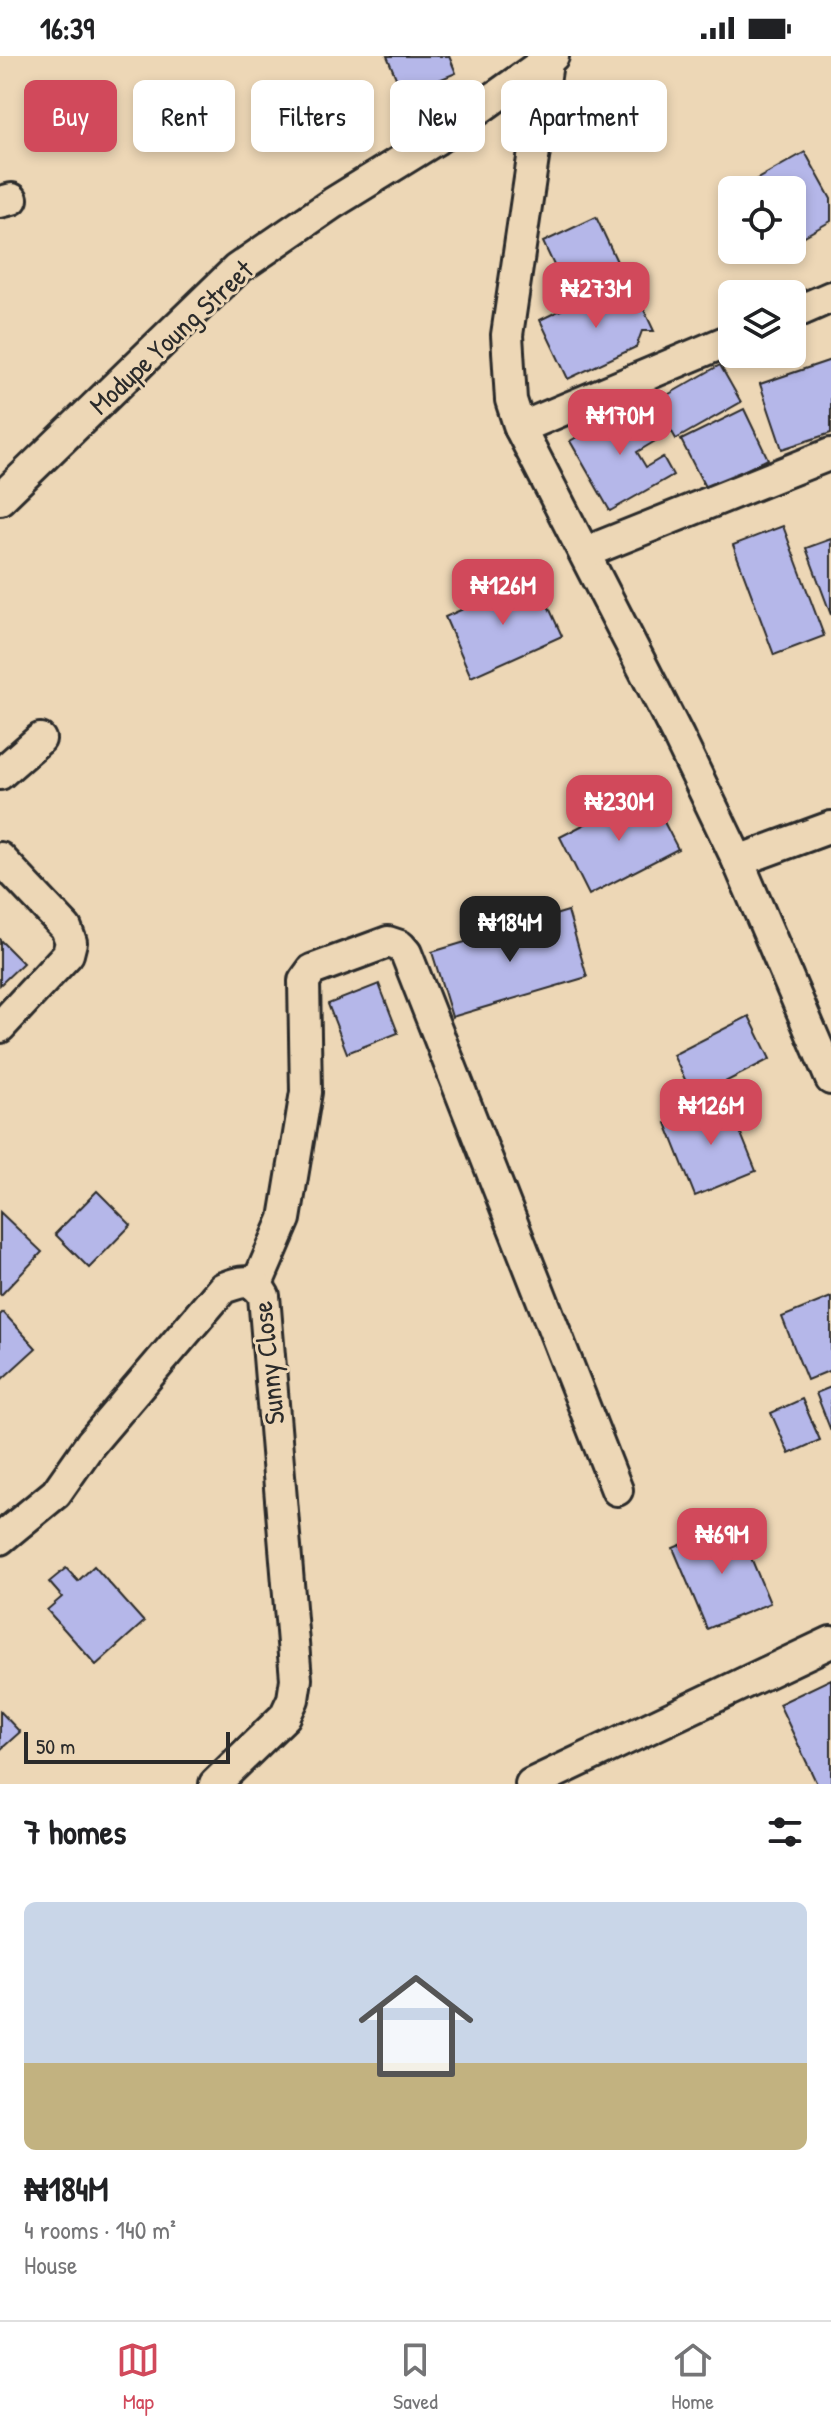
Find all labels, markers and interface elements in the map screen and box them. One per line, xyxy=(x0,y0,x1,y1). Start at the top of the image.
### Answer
text: 16:39 xyxy=(40,8,94,48)
chip: Buy xyxy=(24,80,117,152)
chip: Rent xyxy=(133,80,235,152)
chip: Filters xyxy=(251,80,374,152)
chip: New xyxy=(390,80,485,152)
chip: Apartment xyxy=(501,80,667,152)
map controls xyxy=(718,176,806,368)
button: locate xyxy=(718,176,806,264)
street label: Modupe Young Street xyxy=(81,251,261,423)
pin: ₦273M xyxy=(540,262,652,330)
text: ₦273M xyxy=(561,270,631,305)
button: layers xyxy=(718,280,806,368)
pin: ₦170M xyxy=(564,389,676,457)
text: ₦170M xyxy=(586,397,654,432)
pin: ₦126M xyxy=(447,559,559,627)
text: ₦126M xyxy=(470,567,536,602)
pin: ₦230M xyxy=(563,775,675,843)
text: ₦230M xyxy=(584,783,654,818)
pin: ₦184M xyxy=(454,896,566,964)
text: ₦184M xyxy=(478,904,542,939)
pin: ₦126M xyxy=(655,1079,767,1147)
text: ₦126M xyxy=(678,1087,744,1122)
street label: Sunny Close xyxy=(243,1300,293,1426)
pin: ₦69M xyxy=(675,1508,769,1576)
text: ₦69M xyxy=(695,1516,749,1551)
scale bar xyxy=(24,1728,230,1764)
text: 50 m xyxy=(36,1731,75,1761)
text: 7 homes xyxy=(24,1809,126,1855)
icon: filters xyxy=(763,1810,807,1854)
icon: home xyxy=(344,1954,488,2098)
text: ₦184M xyxy=(24,2166,109,2212)
text: 4 rooms · 140 m² xyxy=(24,2212,176,2247)
text: House xyxy=(24,2247,77,2282)
tab: Map xyxy=(116,2338,160,2416)
tab: Saved xyxy=(393,2338,438,2416)
tab: Home xyxy=(671,2338,715,2416)

